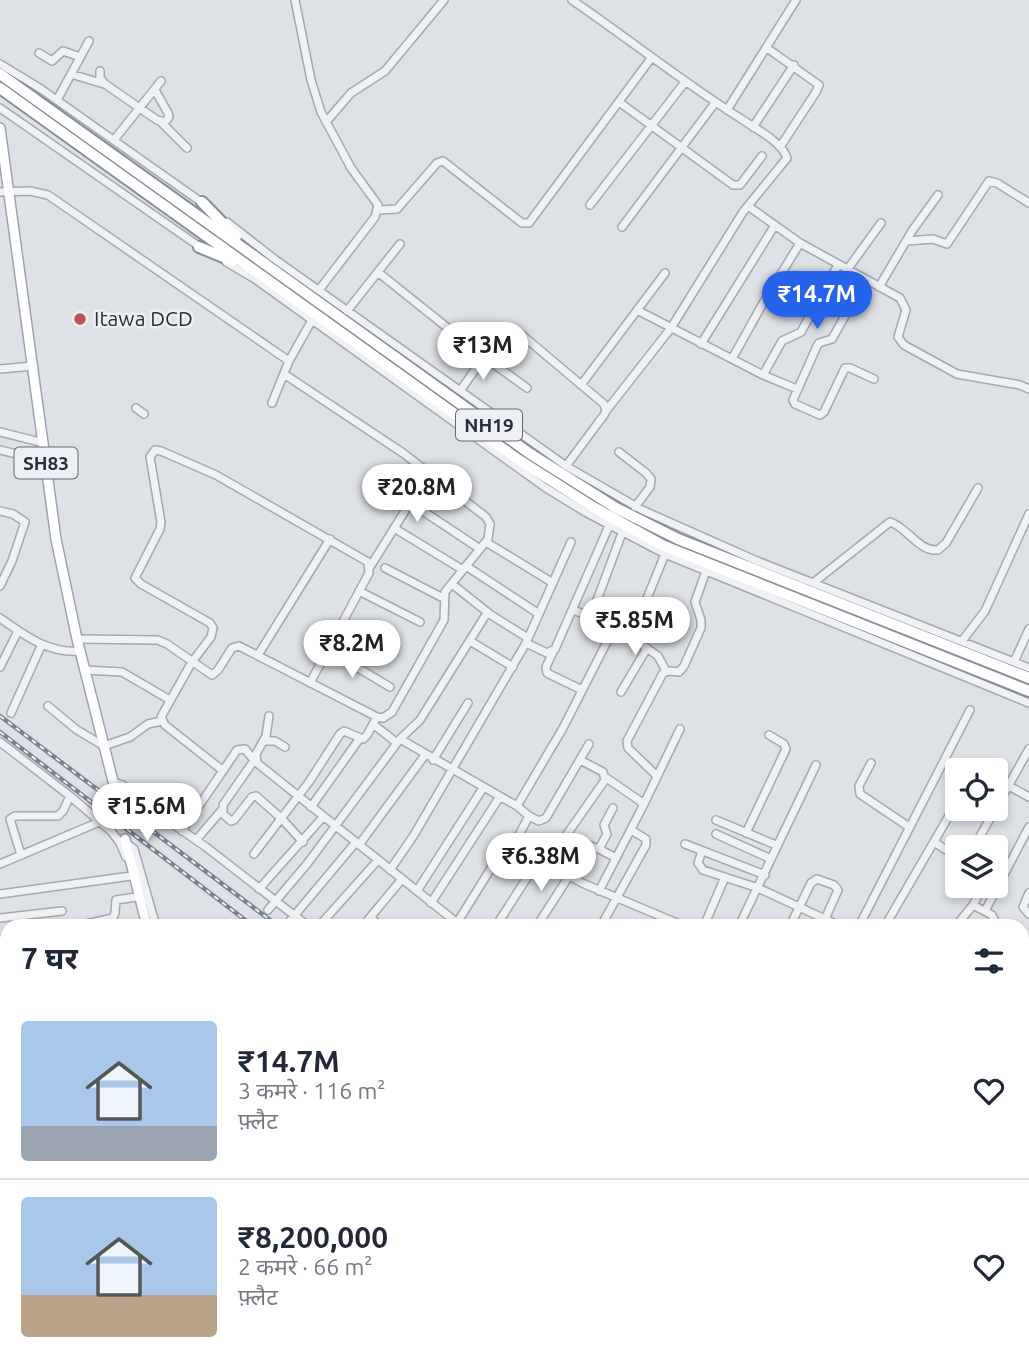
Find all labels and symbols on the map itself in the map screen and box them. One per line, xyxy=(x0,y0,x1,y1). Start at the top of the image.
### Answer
pin: ₹14.7M xyxy=(760,272,874,331)
place label: Itawa DCD xyxy=(94,306,193,330)
marker: Itawa DCD xyxy=(72,311,88,327)
pin: ₹13M xyxy=(442,322,524,382)
road number: NH19 xyxy=(456,410,522,440)
road number: SH83 xyxy=(14,447,78,478)
pin: ₹20.8M xyxy=(360,464,474,524)
pin: ₹5.85M xyxy=(578,598,692,657)
pin: ₹8.2M xyxy=(303,620,401,680)
pin: ₹15.6M xyxy=(90,784,204,843)
pin: ₹6.38M xyxy=(484,834,598,893)

